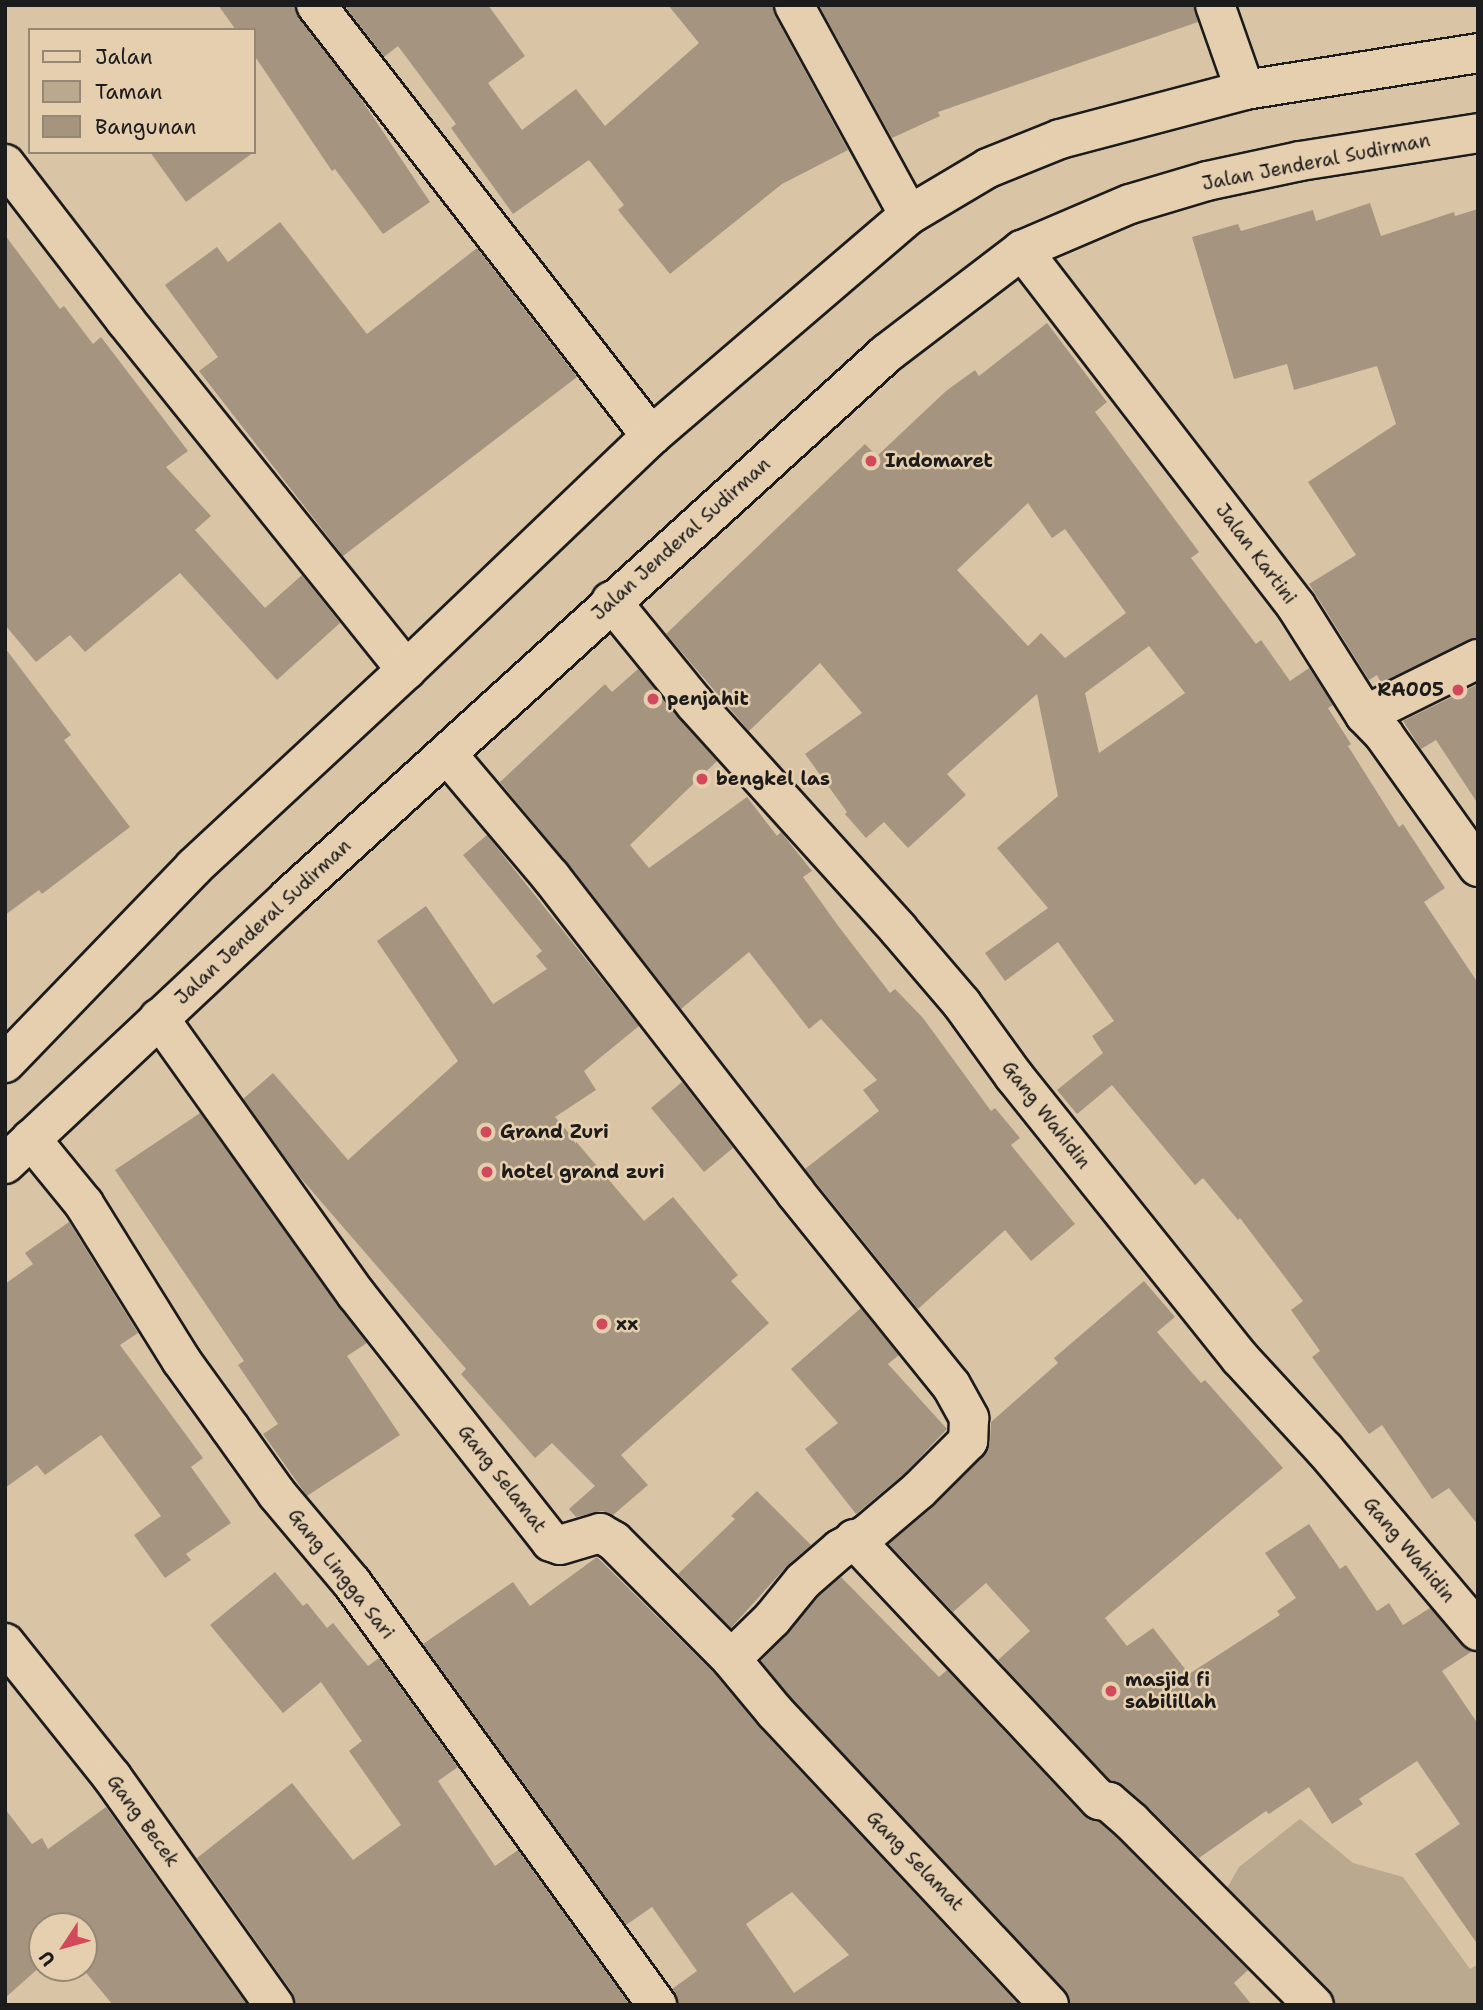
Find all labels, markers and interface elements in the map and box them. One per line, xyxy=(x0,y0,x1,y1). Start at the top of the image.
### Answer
legend xyxy=(28,28,256,154)
text: Jalan xyxy=(95,43,153,71)
text: Taman xyxy=(95,78,162,106)
text: Bangunan xyxy=(95,113,196,141)
street label: Jalan Jenderal Sudirman xyxy=(1200,129,1432,195)
place label: Indomaret xyxy=(885,450,993,472)
street label: Jalan Jenderal Sudirman xyxy=(587,453,775,625)
marker: Indomaret xyxy=(863,453,879,469)
street label: Jalan Kartini xyxy=(1211,499,1301,609)
place label: RA005 xyxy=(1377,679,1444,701)
marker: RA005 xyxy=(1450,682,1466,698)
place label: penjahit xyxy=(667,688,749,710)
marker: penjahit xyxy=(645,691,661,707)
place label: bengkel las xyxy=(716,768,830,790)
marker: bengkel las xyxy=(694,771,710,787)
street label: Jalan Jenderal Sudirman xyxy=(170,835,356,1009)
street label: Gang Wahidin xyxy=(997,1057,1095,1173)
place label: Grand Zuri xyxy=(500,1121,609,1143)
marker: Grand Zuri xyxy=(478,1124,494,1140)
place label: hotel grand zuri xyxy=(501,1161,665,1183)
marker: hotel grand zuri xyxy=(479,1164,495,1180)
place label: xx xyxy=(616,1313,638,1335)
marker: xx xyxy=(594,1316,610,1332)
street label: Gang Selamat xyxy=(453,1421,551,1537)
street label: Gang Wahidin xyxy=(1358,1493,1460,1607)
street label: Gang Lingga Sari xyxy=(283,1504,399,1644)
place label: masjid fi sabilillah xyxy=(1125,1669,1216,1713)
marker: masjid fi sabilillah xyxy=(1103,1683,1119,1699)
street label: Gang Becek xyxy=(102,1771,184,1871)
street label: Gang Selamat xyxy=(862,1806,968,1916)
north arrow xyxy=(28,1912,98,1982)
text: U xyxy=(33,1946,61,1971)

